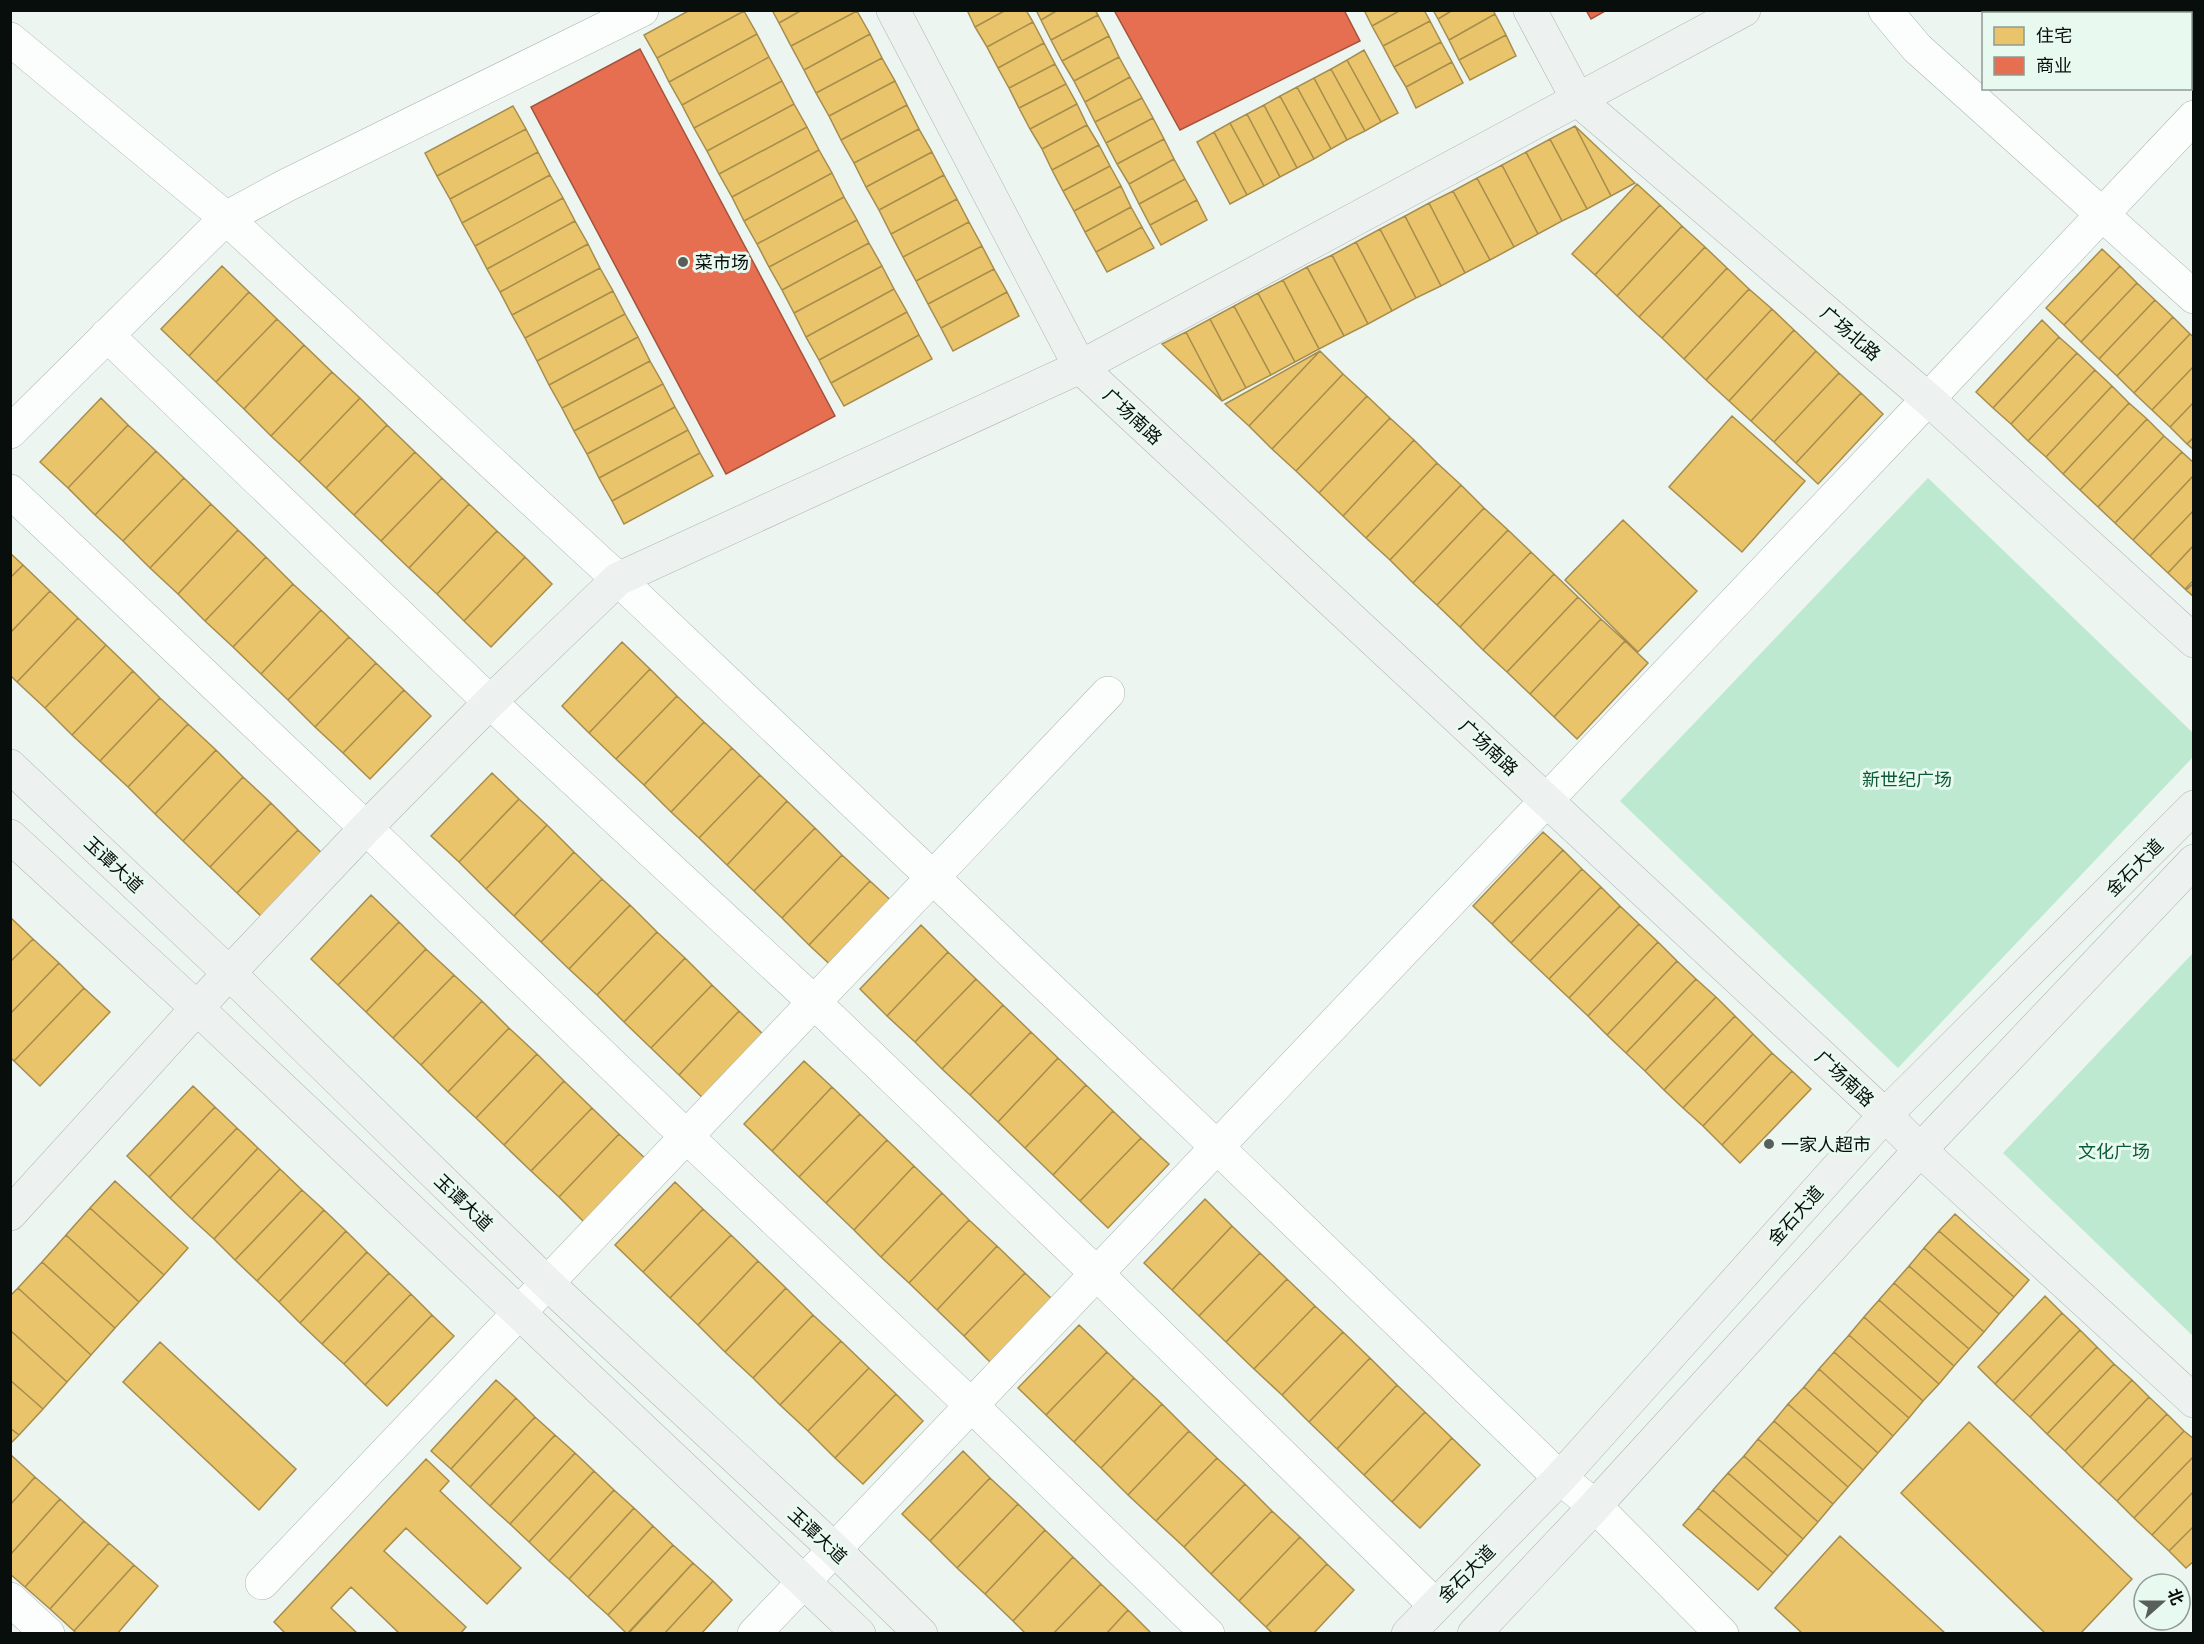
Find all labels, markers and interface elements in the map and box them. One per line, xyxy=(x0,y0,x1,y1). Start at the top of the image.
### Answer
legend xyxy=(1982,12,2192,90)
text: 住宅 xyxy=(2036,24,2072,46)
text: 商业 xyxy=(2036,54,2072,76)
place label: 菜市场 xyxy=(695,251,749,273)
marker: 菜市场 xyxy=(676,255,690,269)
street label: 广场北路 xyxy=(1817,301,1885,365)
street label: 广场南路 xyxy=(1099,383,1167,449)
street label: 广场南路 xyxy=(1455,714,1523,780)
park label: 新世纪广场 xyxy=(1862,768,1952,790)
street label: 玉谭大道 xyxy=(80,831,148,897)
street label: 金石大道 xyxy=(2101,834,2167,900)
street label: 广场南路 xyxy=(1811,1045,1879,1111)
place label: 一家人超市 xyxy=(1781,1133,1871,1155)
marker: 一家人超市 xyxy=(1762,1137,1776,1151)
park label: 文化广场 xyxy=(2078,1140,2150,1162)
street label: 玉谭大道 xyxy=(430,1169,498,1235)
street label: 金石大道 xyxy=(1763,1181,1827,1249)
street label: 玉谭大道 xyxy=(784,1502,852,1568)
street label: 金石大道 xyxy=(1433,1540,1499,1606)
north arrow xyxy=(2132,1572,2192,1632)
text: 北 xyxy=(2164,1586,2188,1608)

